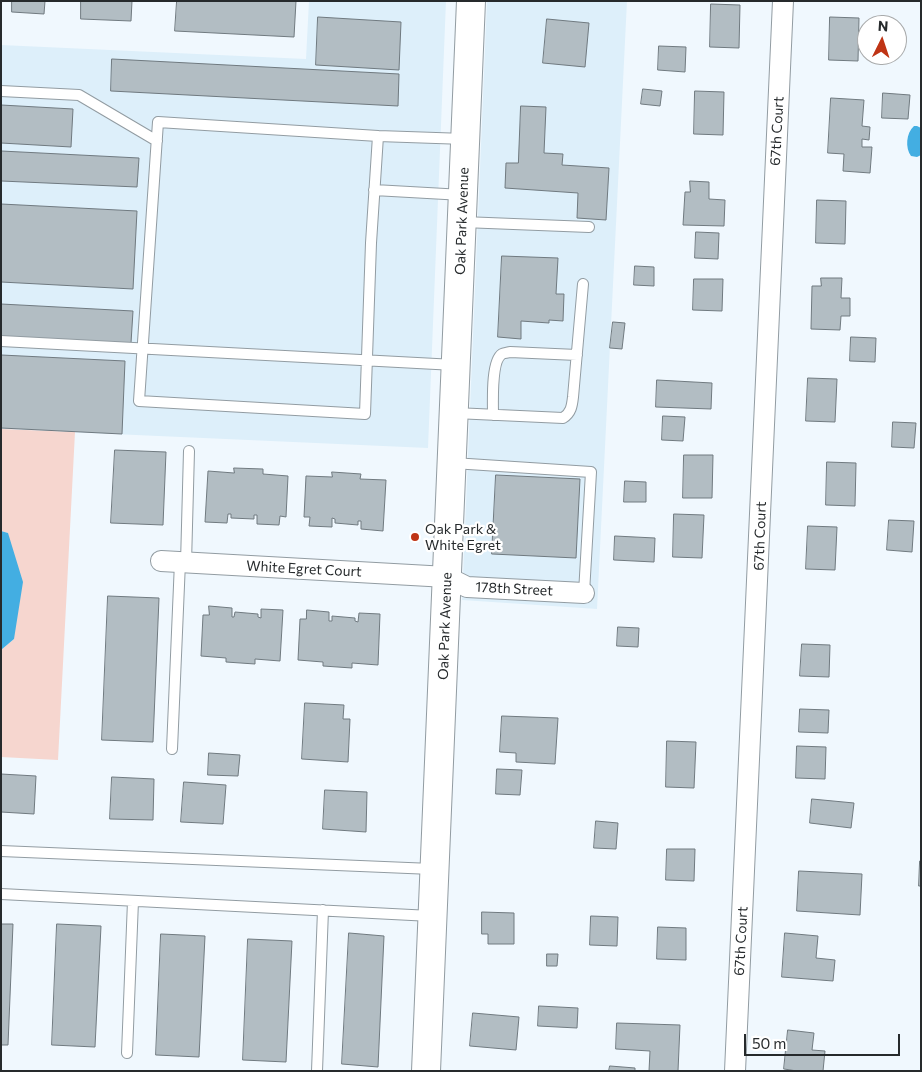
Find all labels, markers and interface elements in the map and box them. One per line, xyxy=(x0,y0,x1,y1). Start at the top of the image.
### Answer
north arrow xyxy=(857,15,907,65)
text: N xyxy=(877,17,889,34)
street label: 67th Court xyxy=(767,96,787,166)
street label: Oak Park Avenue xyxy=(452,167,472,275)
street label: 67th Court xyxy=(750,501,770,571)
place label: Oak Park & White Egret xyxy=(425,521,501,554)
marker: Oak Park & White Egret xyxy=(409,531,421,543)
street label: White Egret Court xyxy=(246,558,362,580)
street label: Oak Park Avenue xyxy=(435,572,455,680)
street label: 178th Street xyxy=(475,579,553,599)
street label: 67th Court xyxy=(731,906,751,976)
scale bar xyxy=(747,1024,903,1056)
text: 50 m xyxy=(752,1034,786,1052)

